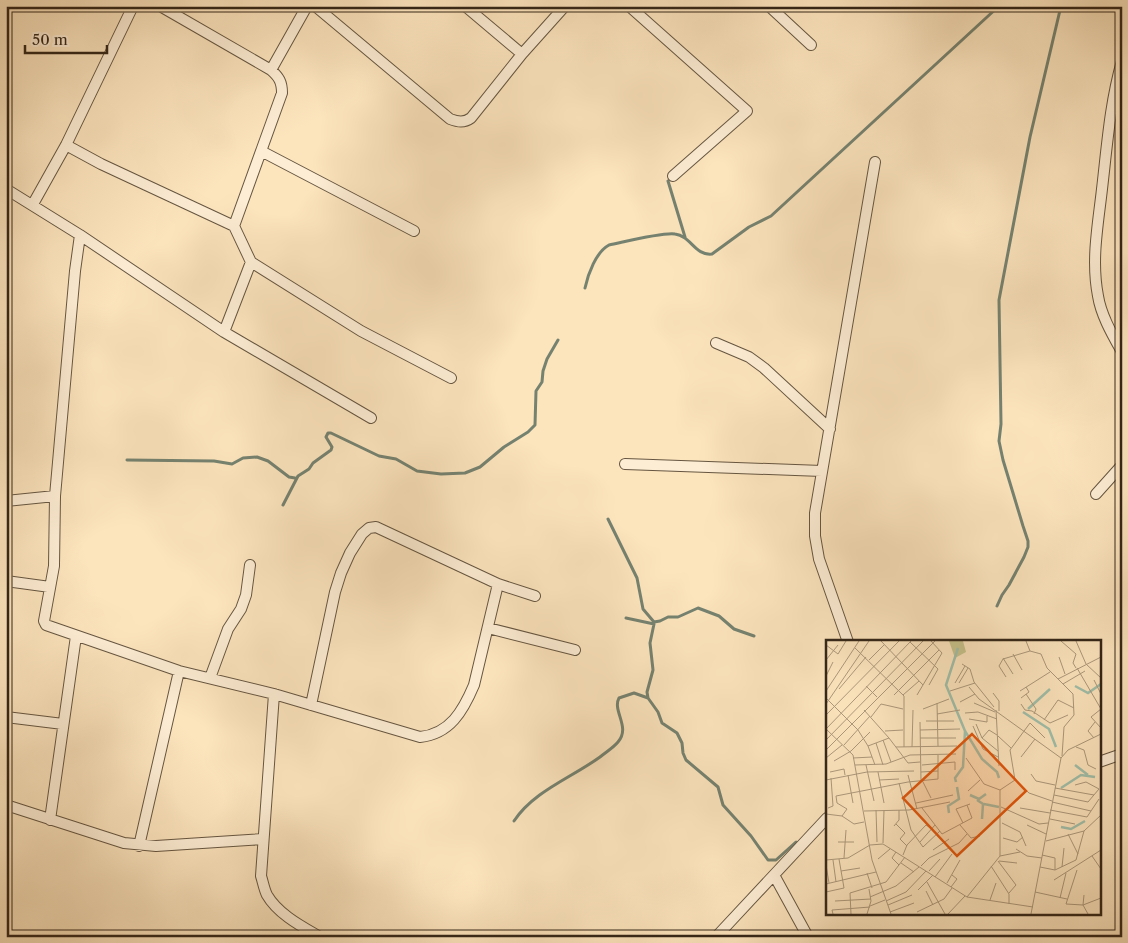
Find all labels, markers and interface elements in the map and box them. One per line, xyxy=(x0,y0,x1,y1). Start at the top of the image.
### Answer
scale bar xyxy=(25,22,108,54)
text: 50 m xyxy=(32,30,68,49)
inset map xyxy=(826,640,1100,916)

